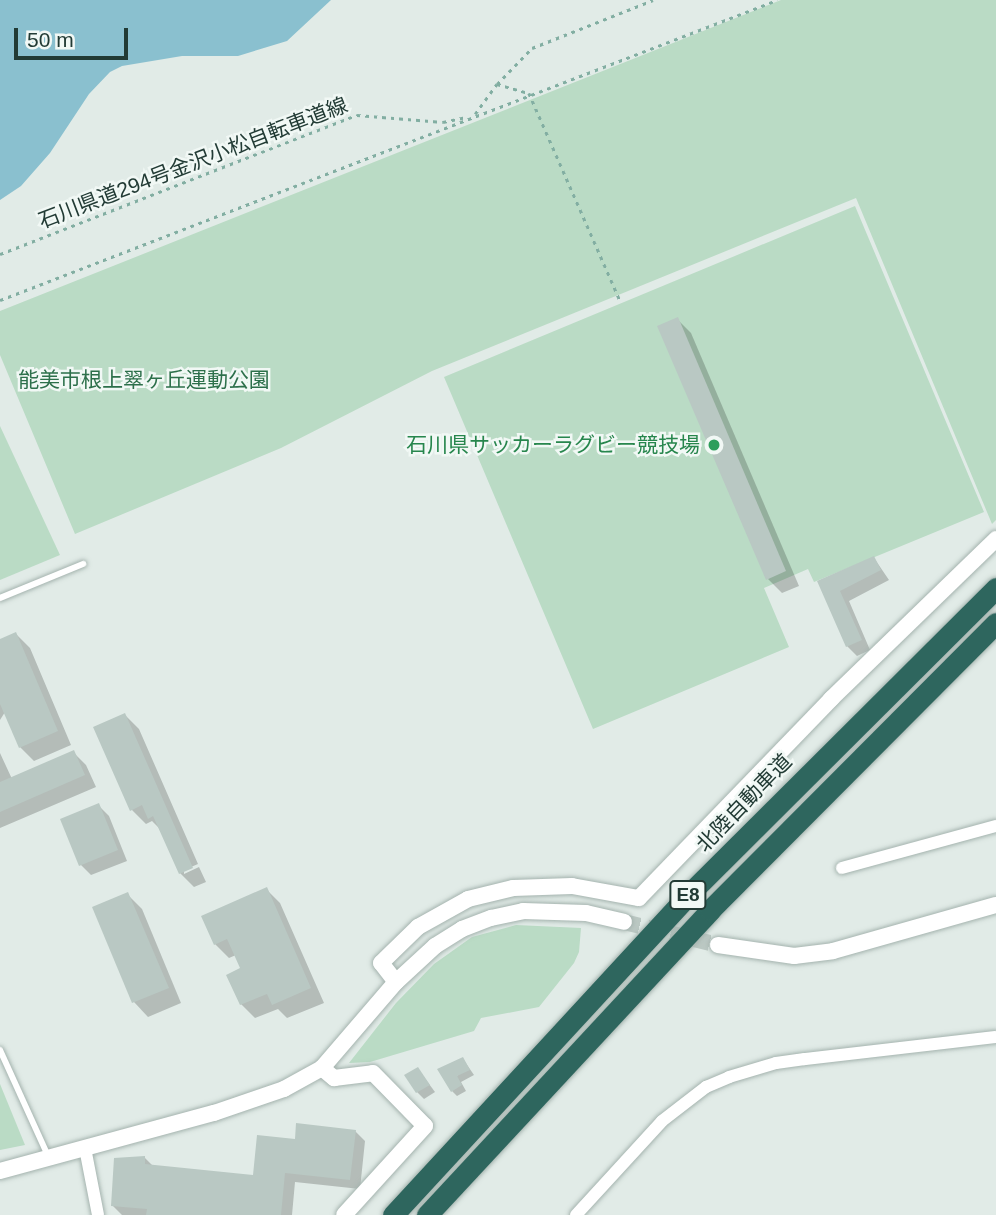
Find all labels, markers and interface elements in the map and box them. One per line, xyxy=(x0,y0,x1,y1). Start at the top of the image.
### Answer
scale bar xyxy=(18,14,131,58)
text: 50 m xyxy=(27,28,74,51)
street label: 石川県道294号金沢小松自転車道線 xyxy=(35,92,351,234)
park label: 能美市根上翠ヶ丘運動公園 xyxy=(18,367,270,393)
place label: 石川県サッカーラグビー競技場 xyxy=(406,432,700,458)
marker: 石川県サッカーラグビー競技場 xyxy=(706,437,722,453)
street label: 北陸自動車道 xyxy=(691,749,797,857)
road number: E8 xyxy=(669,880,707,911)

